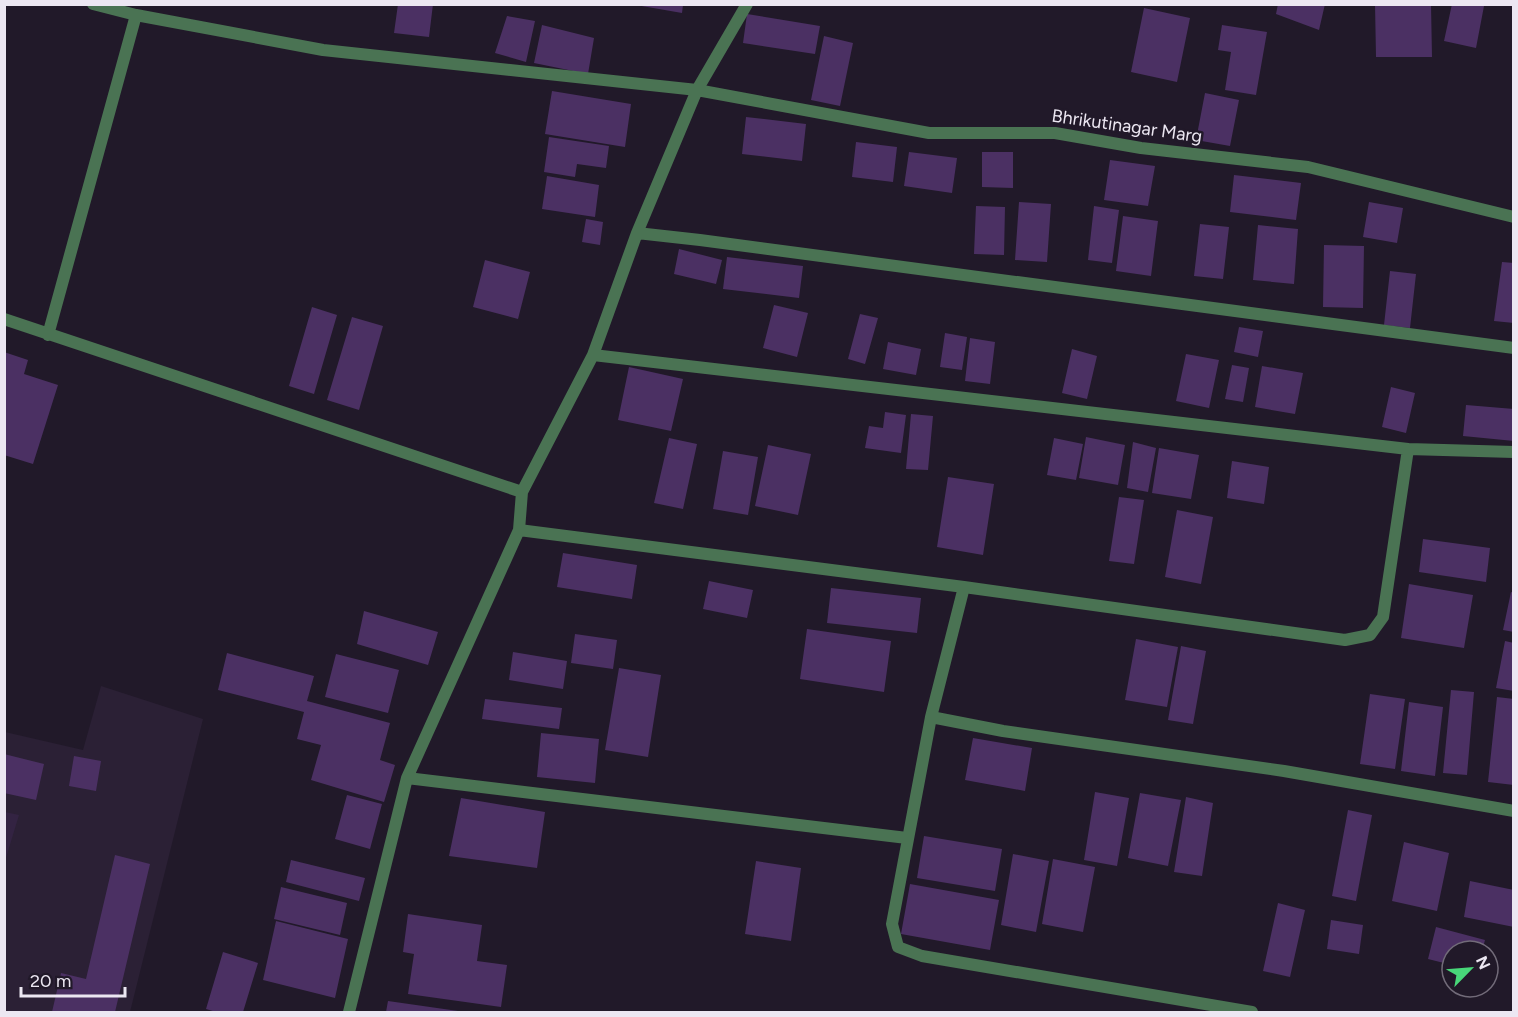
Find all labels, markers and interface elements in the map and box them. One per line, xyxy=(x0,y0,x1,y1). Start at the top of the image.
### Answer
street label: Bhrikutinagar Marg xyxy=(1050,105,1204,147)
north arrow xyxy=(1440,939,1500,999)
text: N xyxy=(1472,953,1494,972)
scale bar xyxy=(21,960,124,998)
text: 20 m xyxy=(30,970,71,992)

